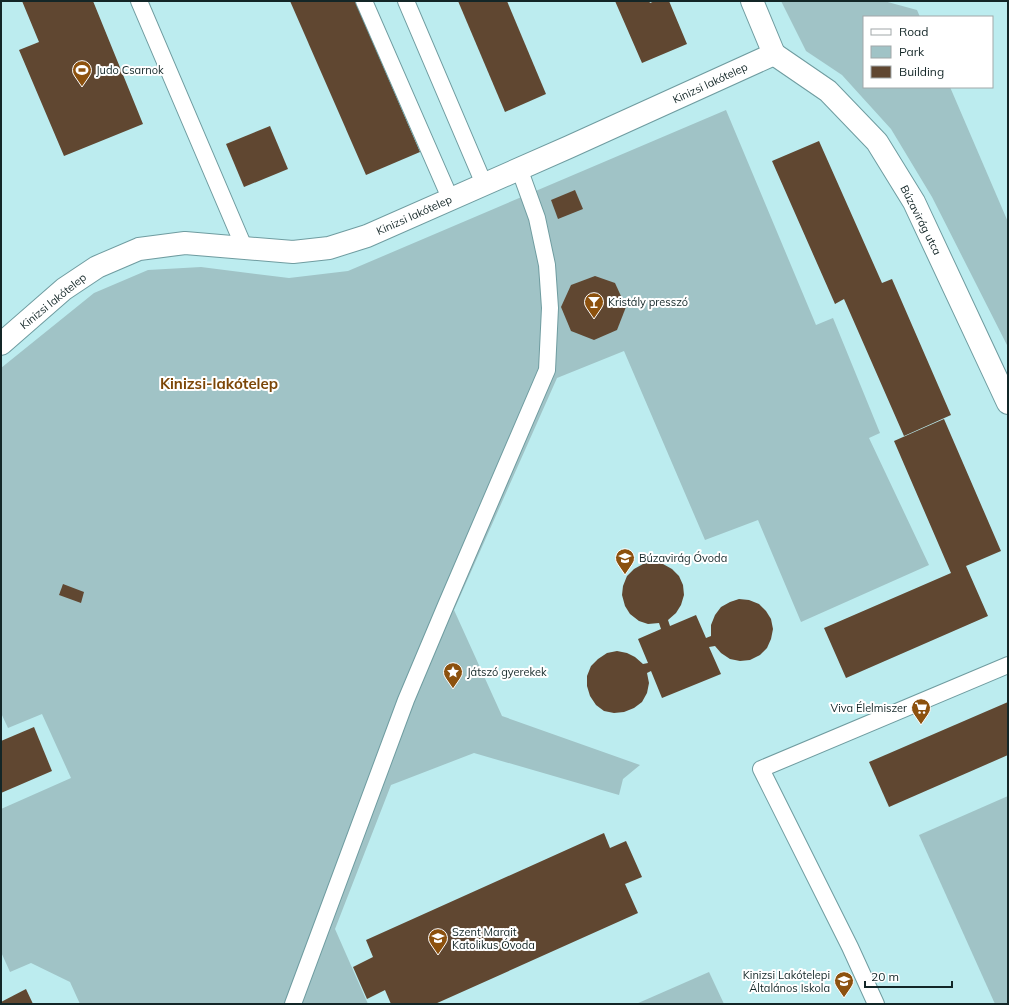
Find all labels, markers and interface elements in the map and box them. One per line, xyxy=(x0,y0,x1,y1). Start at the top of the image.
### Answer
legend xyxy=(863,16,993,88)
text: Road xyxy=(899,24,928,39)
text: Park xyxy=(899,44,925,59)
sports icon: Judo Csarnok xyxy=(71,59,93,87)
street label: Kinizsi lakótelep xyxy=(670,59,750,107)
place label: Judo Csarnok xyxy=(96,63,164,77)
text: Building xyxy=(899,64,944,79)
street label: Búzavirág utca xyxy=(897,183,945,257)
street label: Kinizsi lakótelep xyxy=(374,192,454,238)
street label: Kinizsi lakótelep xyxy=(17,270,89,332)
bar icon: Kristály presszó xyxy=(583,291,605,319)
place label: Kristály presszó xyxy=(608,295,688,309)
district label: Kinizsi-lakótelep xyxy=(160,374,278,393)
school or university icon: Búzavirág Óvoda xyxy=(614,547,636,575)
place label: Búzavirág Óvoda xyxy=(639,551,727,565)
place icon: Játszó gyerekek xyxy=(442,661,464,689)
place label: Játszó gyerekek xyxy=(467,665,547,679)
supermarket icon: Viva Élelmiszer xyxy=(910,697,932,725)
place label: Viva Élelmiszer xyxy=(831,701,907,715)
place label: Szent Margit Katolikus Óvoda xyxy=(452,925,535,952)
school or university icon: Szent Margit Katolikus Óvoda xyxy=(427,927,449,955)
scale bar xyxy=(865,963,952,989)
place label: Kinizsi Lakótelepi Általános Iskola xyxy=(743,968,830,995)
text: 20 m xyxy=(871,969,899,984)
school or university icon: Kinizsi Lakótelepi Általános Iskola xyxy=(833,970,855,998)

